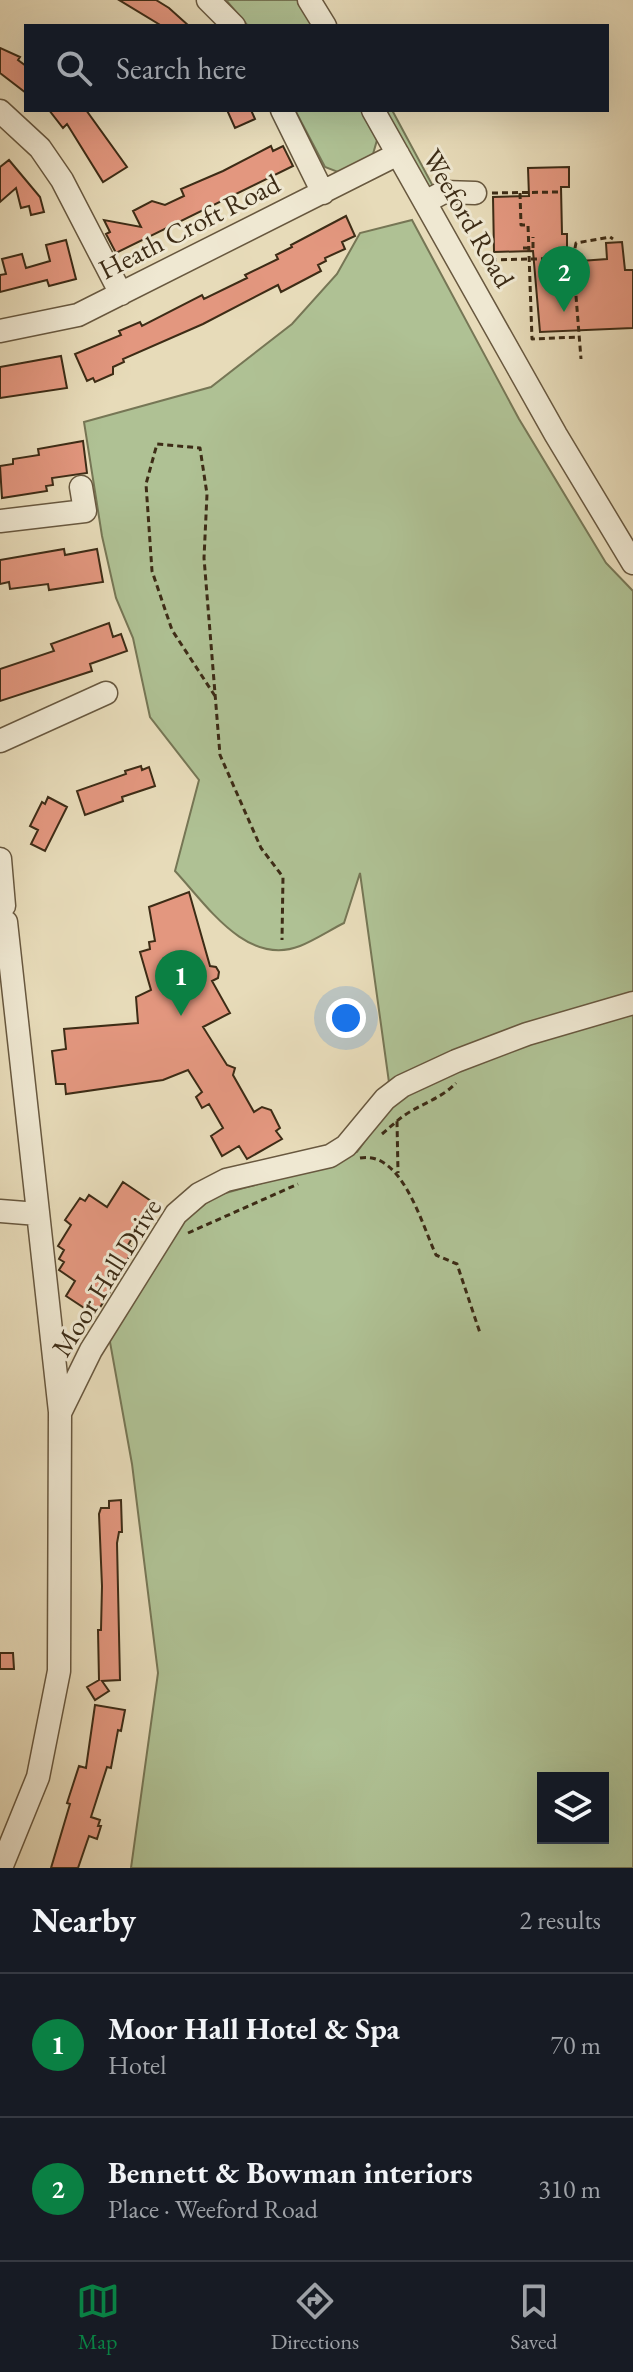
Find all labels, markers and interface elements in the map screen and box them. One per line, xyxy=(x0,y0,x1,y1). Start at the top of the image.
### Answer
search box xyxy=(24,24,609,112)
icon: search xyxy=(52,46,96,90)
text: Search here xyxy=(116,49,246,88)
street label: Weeford Road xyxy=(415,142,524,294)
street label: Heath Croft Road xyxy=(92,165,286,287)
pin: 2 xyxy=(538,246,590,312)
pin: 1 xyxy=(155,950,207,1016)
your location xyxy=(326,998,366,1038)
street label: Moor Hall Drive xyxy=(43,1191,169,1363)
map controls xyxy=(537,1772,609,1844)
button: layers xyxy=(537,1772,609,1844)
text: Nearby xyxy=(32,1898,136,1942)
text: 2 results xyxy=(520,1903,601,1937)
text: Moor Hall Hotel & Spa xyxy=(108,2009,400,2048)
text: 1 xyxy=(51,2028,65,2062)
text: 70 m xyxy=(551,2028,601,2062)
text: Hotel xyxy=(108,2048,166,2082)
text: Bennett & Bowman interiors xyxy=(108,2153,473,2192)
text: 2 xyxy=(51,2172,65,2206)
text: 310 m xyxy=(538,2172,601,2206)
text: Place · Weeford Road xyxy=(108,2192,318,2226)
tab: Map xyxy=(76,2279,120,2356)
tab: Directions xyxy=(271,2279,359,2356)
tab: Saved xyxy=(510,2279,557,2356)

